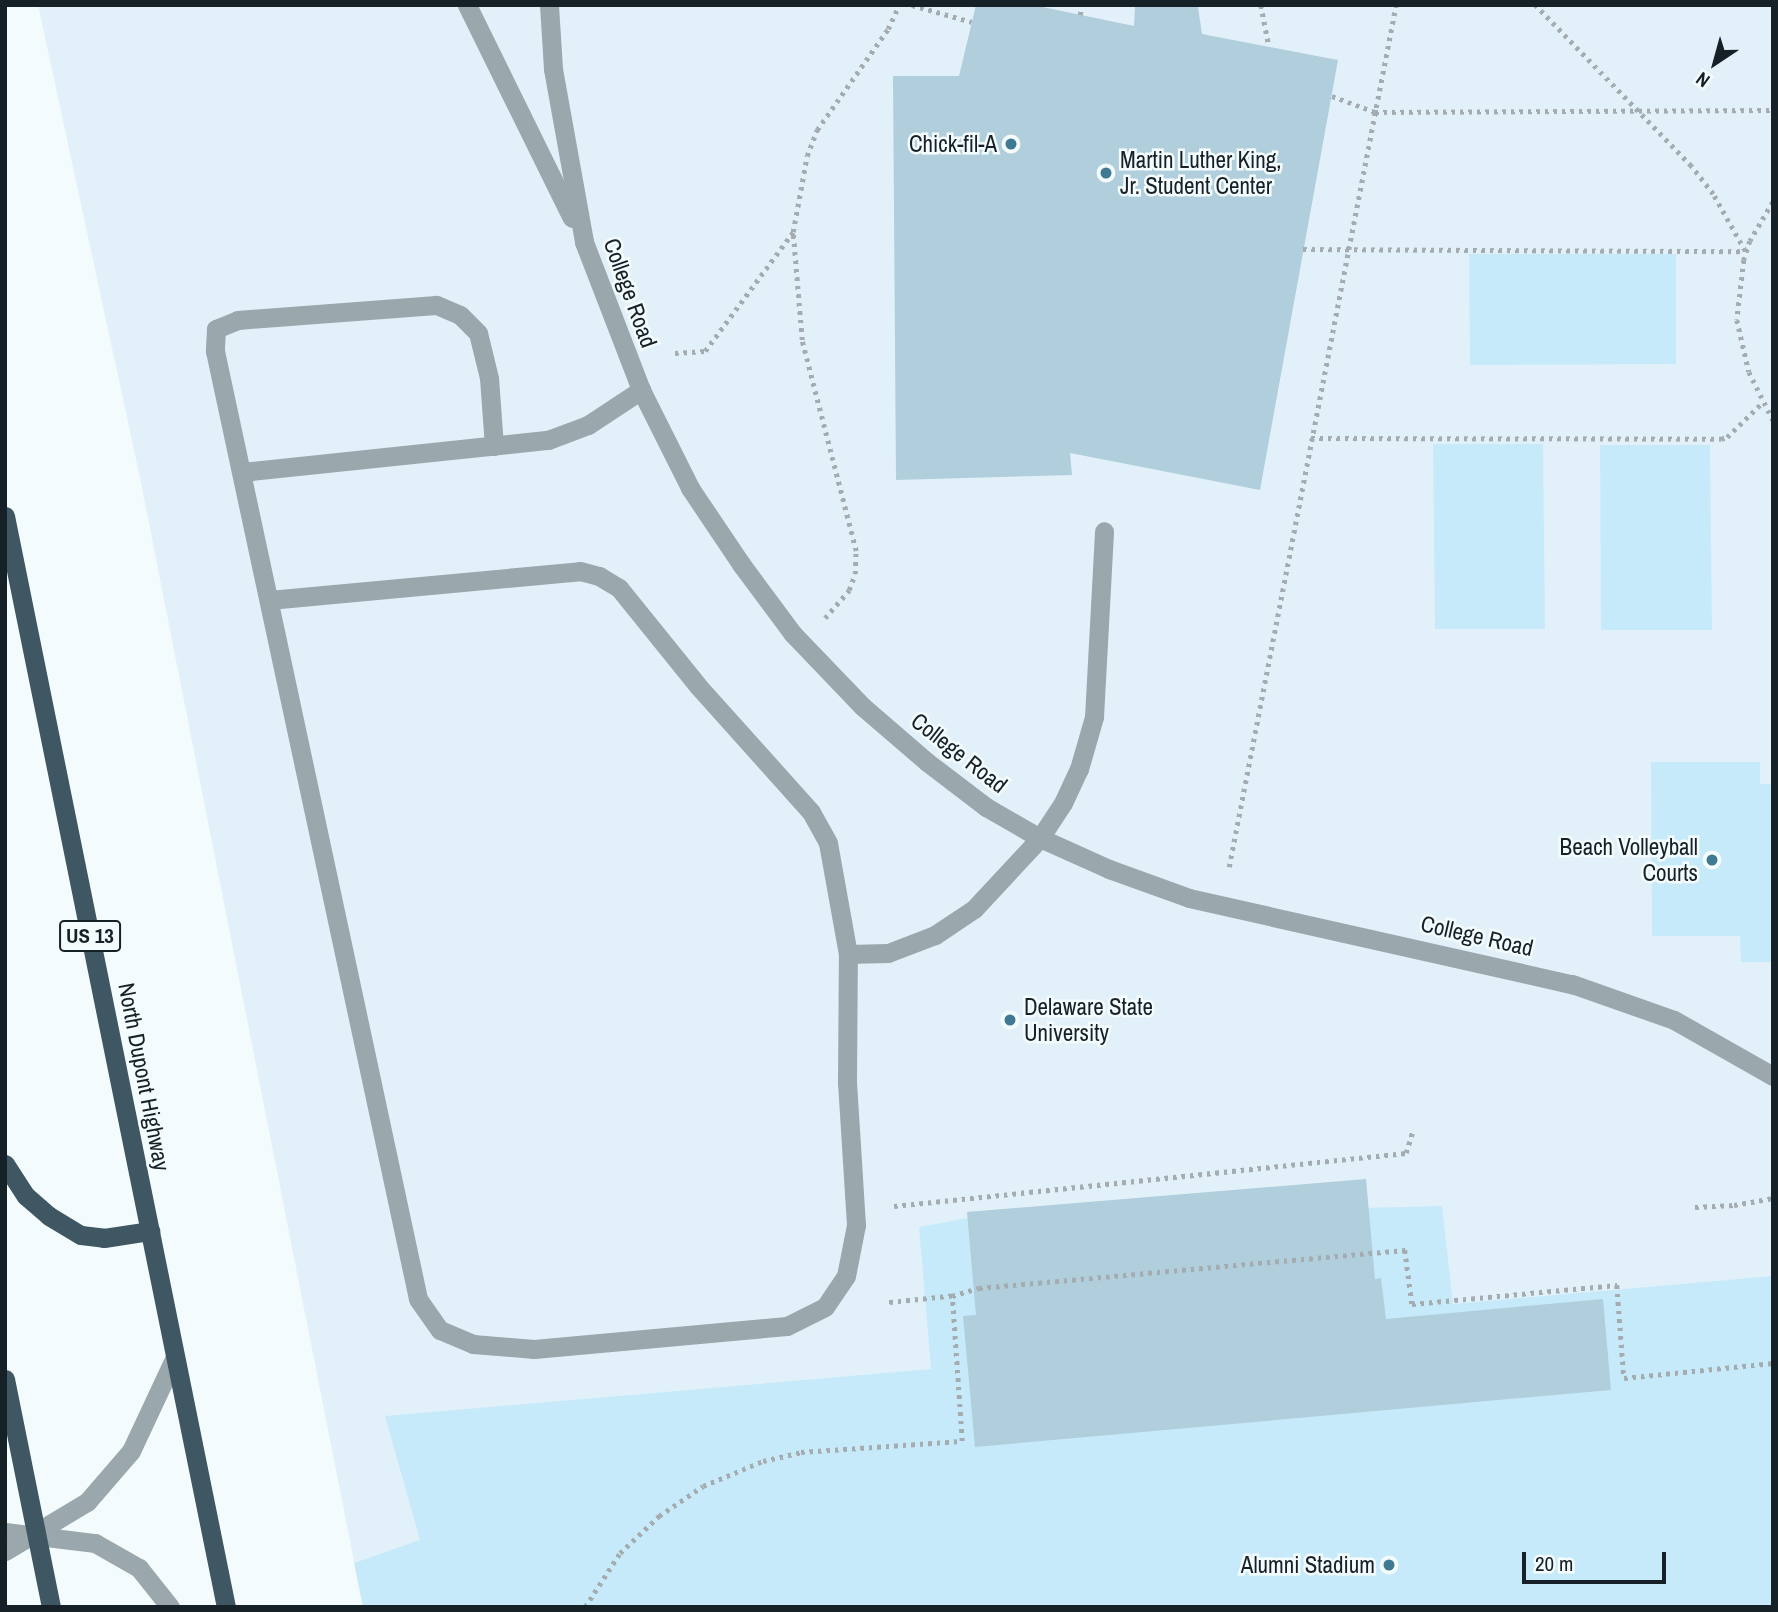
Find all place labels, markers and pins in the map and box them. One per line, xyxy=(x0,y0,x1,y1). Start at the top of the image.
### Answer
place label: Chick-fil-A xyxy=(909,130,997,158)
marker: Chick-fil-A xyxy=(1003,136,1019,152)
place label: Martin Luther King, Jr. Student Center xyxy=(1120,146,1281,200)
marker: Martin Luther King, Jr. Student Center xyxy=(1098,165,1114,181)
place label: Beach Volleyball Courts xyxy=(1560,833,1698,887)
marker: Beach Volleyball Courts xyxy=(1704,852,1720,868)
place label: Delaware State University xyxy=(1024,993,1153,1047)
marker: Delaware State University xyxy=(1002,1012,1018,1028)
place label: Alumni Stadium xyxy=(1241,1551,1375,1579)
marker: Alumni Stadium xyxy=(1381,1557,1397,1573)

